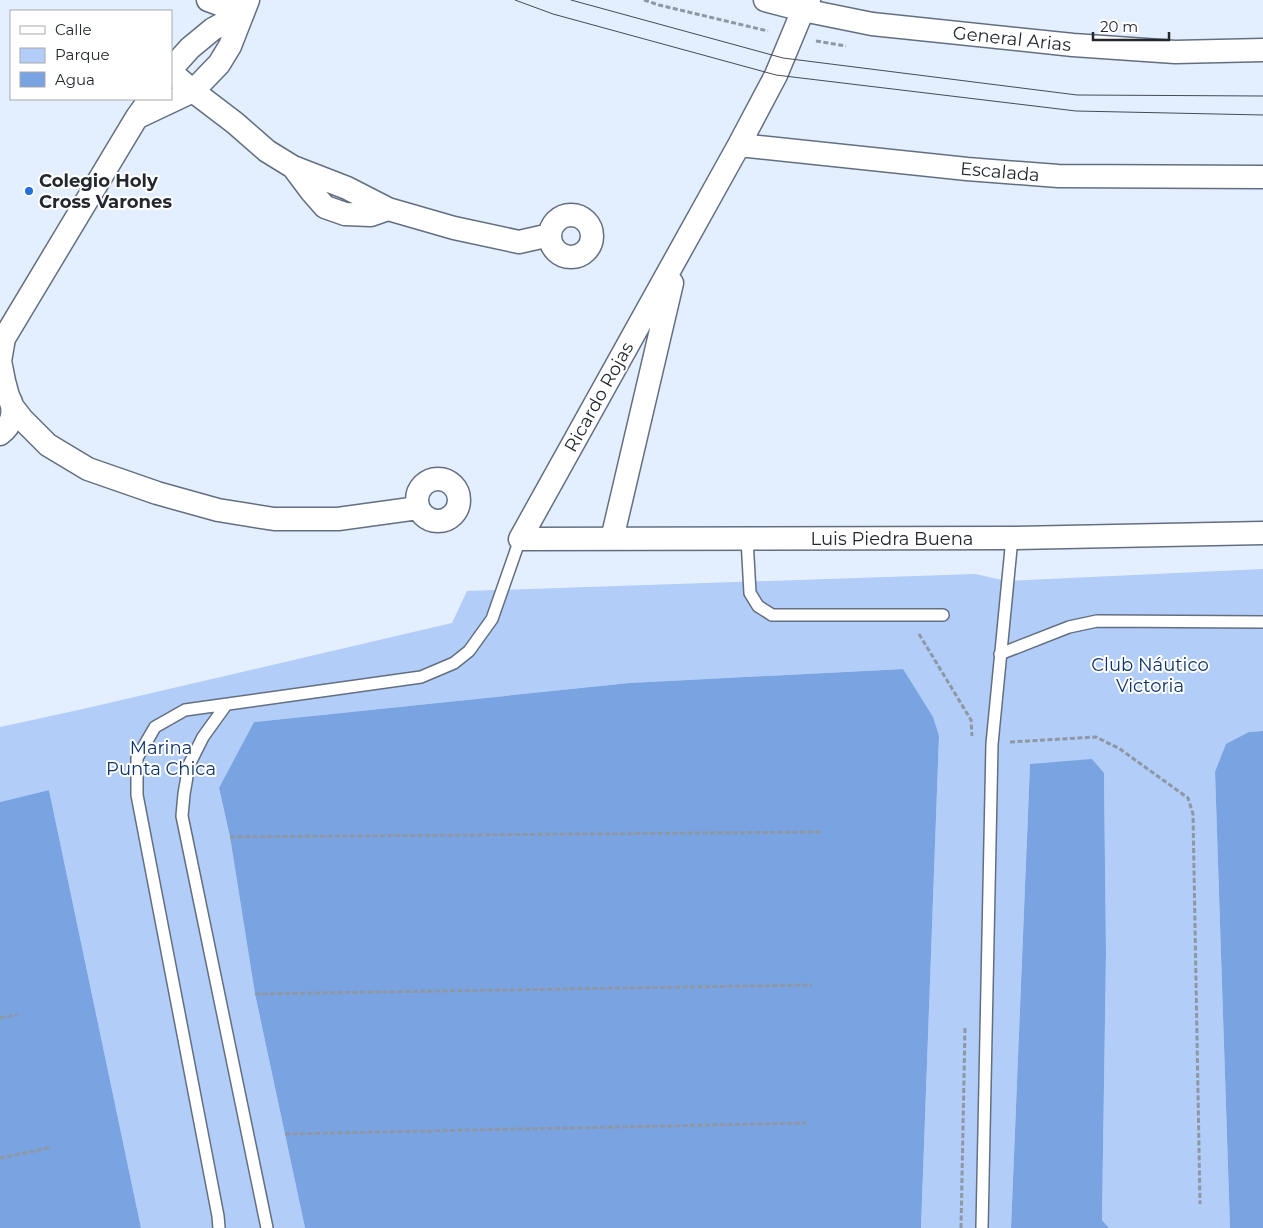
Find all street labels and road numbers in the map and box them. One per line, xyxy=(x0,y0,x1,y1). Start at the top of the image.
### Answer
street label: General Arias xyxy=(952,22,1072,56)
street label: Escalada xyxy=(959,158,1041,186)
street label: Ricardo Rojas xyxy=(560,338,638,456)
street label: Luis Piedra Buena xyxy=(811,528,973,550)

